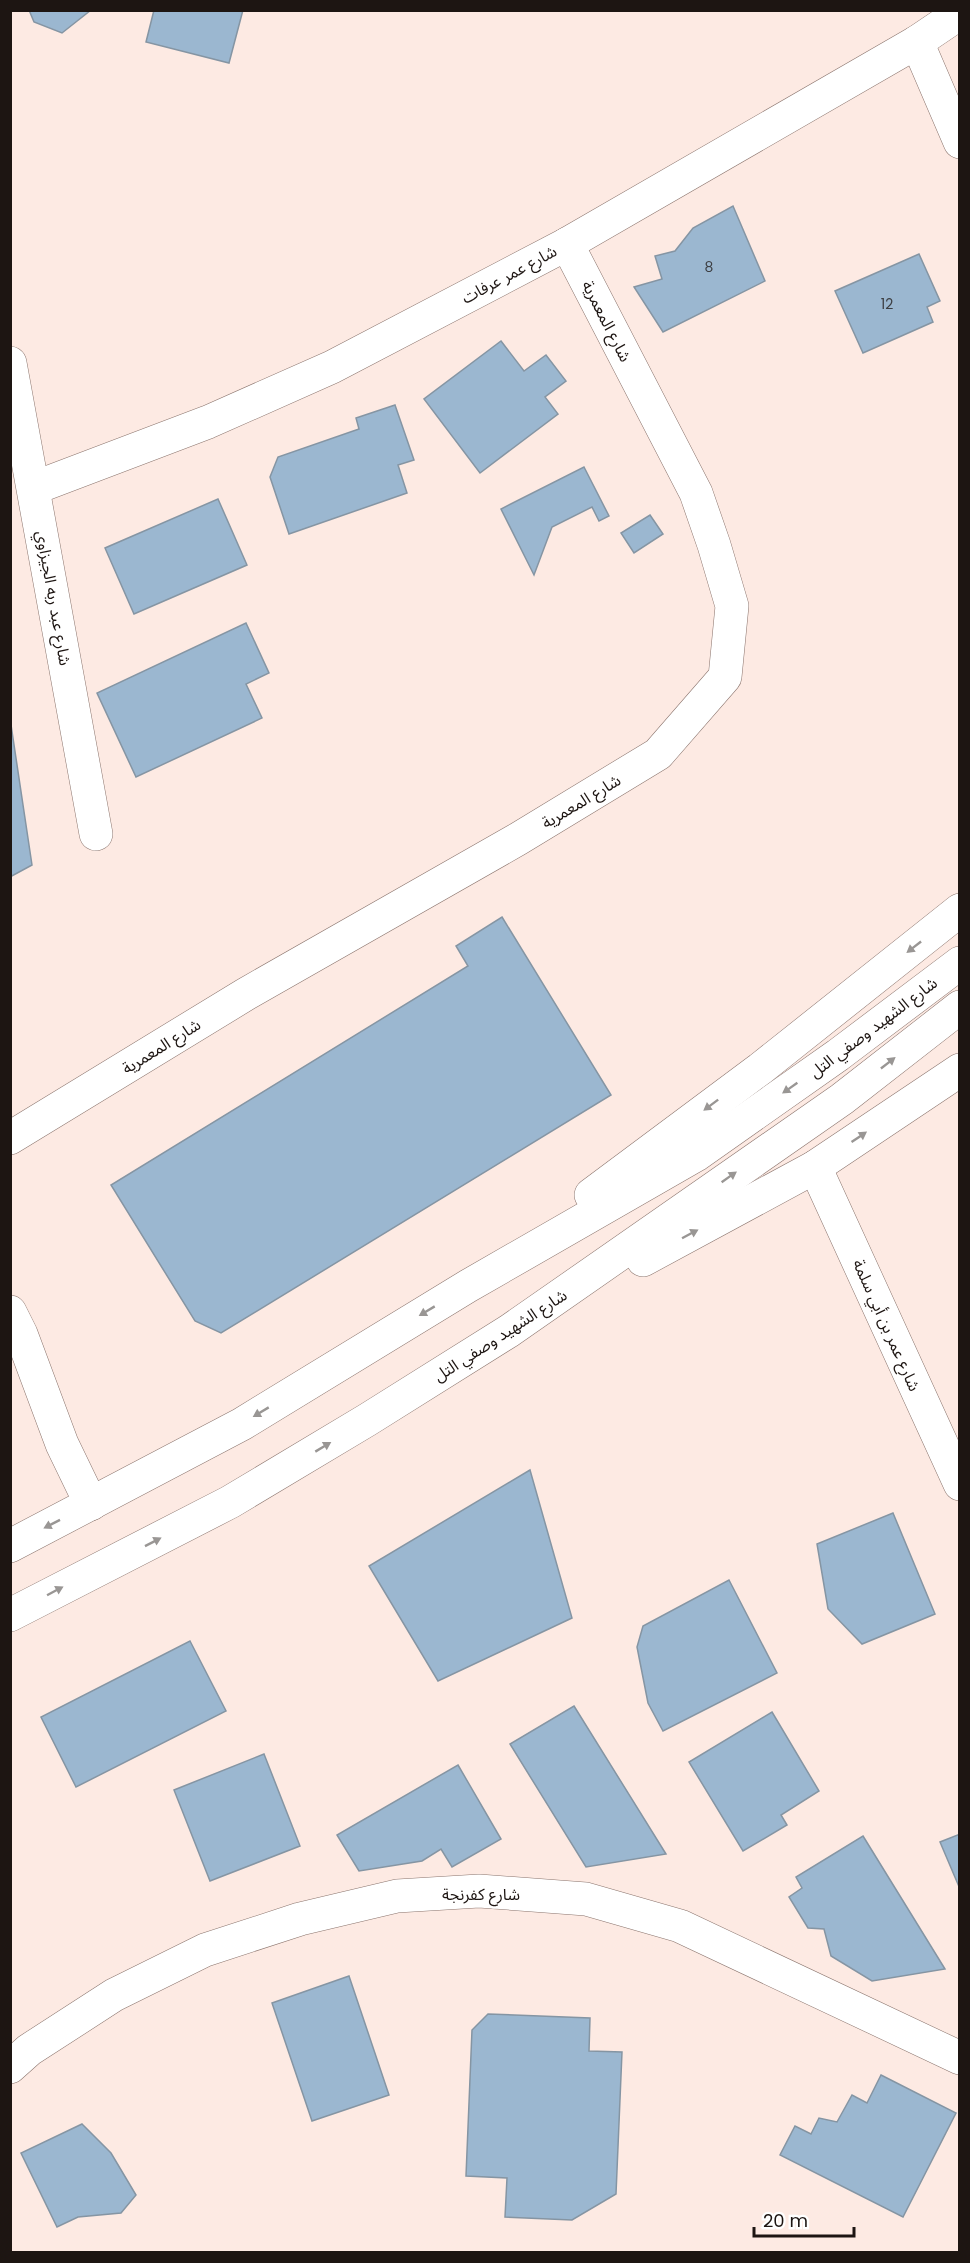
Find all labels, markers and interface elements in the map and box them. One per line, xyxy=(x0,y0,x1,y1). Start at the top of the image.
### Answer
street label: شارع عمر عرفات xyxy=(457,240,561,310)
house number: 8 xyxy=(705,257,714,277)
street label: شارع المعمرية xyxy=(575,276,637,366)
house number: 12 xyxy=(881,294,893,314)
street label: شارع عبد ربه الجيزاوي xyxy=(29,529,77,668)
street label: شارع المعمرية xyxy=(537,769,626,835)
one-way arrow xyxy=(907,941,922,953)
street label: شارع الشهيد وصفي التل xyxy=(804,972,943,1084)
street label: شارع المعمرية xyxy=(118,1013,205,1081)
one-way arrow xyxy=(880,1056,896,1069)
one-way arrow xyxy=(783,1082,799,1094)
one-way arrow xyxy=(703,1099,718,1111)
one-way arrow xyxy=(851,1132,868,1143)
one-way arrow xyxy=(721,1171,737,1183)
one-way arrow xyxy=(682,1229,699,1239)
street label: شارع عمر بن أبي سلمة xyxy=(846,1256,926,1395)
street label: شارع الشهيد وصفي التل xyxy=(429,1284,572,1388)
one-way arrow xyxy=(419,1305,435,1316)
one-way arrow xyxy=(253,1407,269,1418)
one-way arrow xyxy=(315,1442,332,1452)
one-way arrow xyxy=(43,1519,60,1529)
one-way arrow xyxy=(144,1537,161,1546)
one-way arrow xyxy=(47,1587,64,1596)
street label: شارع كفرنجة xyxy=(442,1883,520,1907)
scale bar xyxy=(754,2200,854,2238)
text: 20 m xyxy=(763,2208,808,2233)

